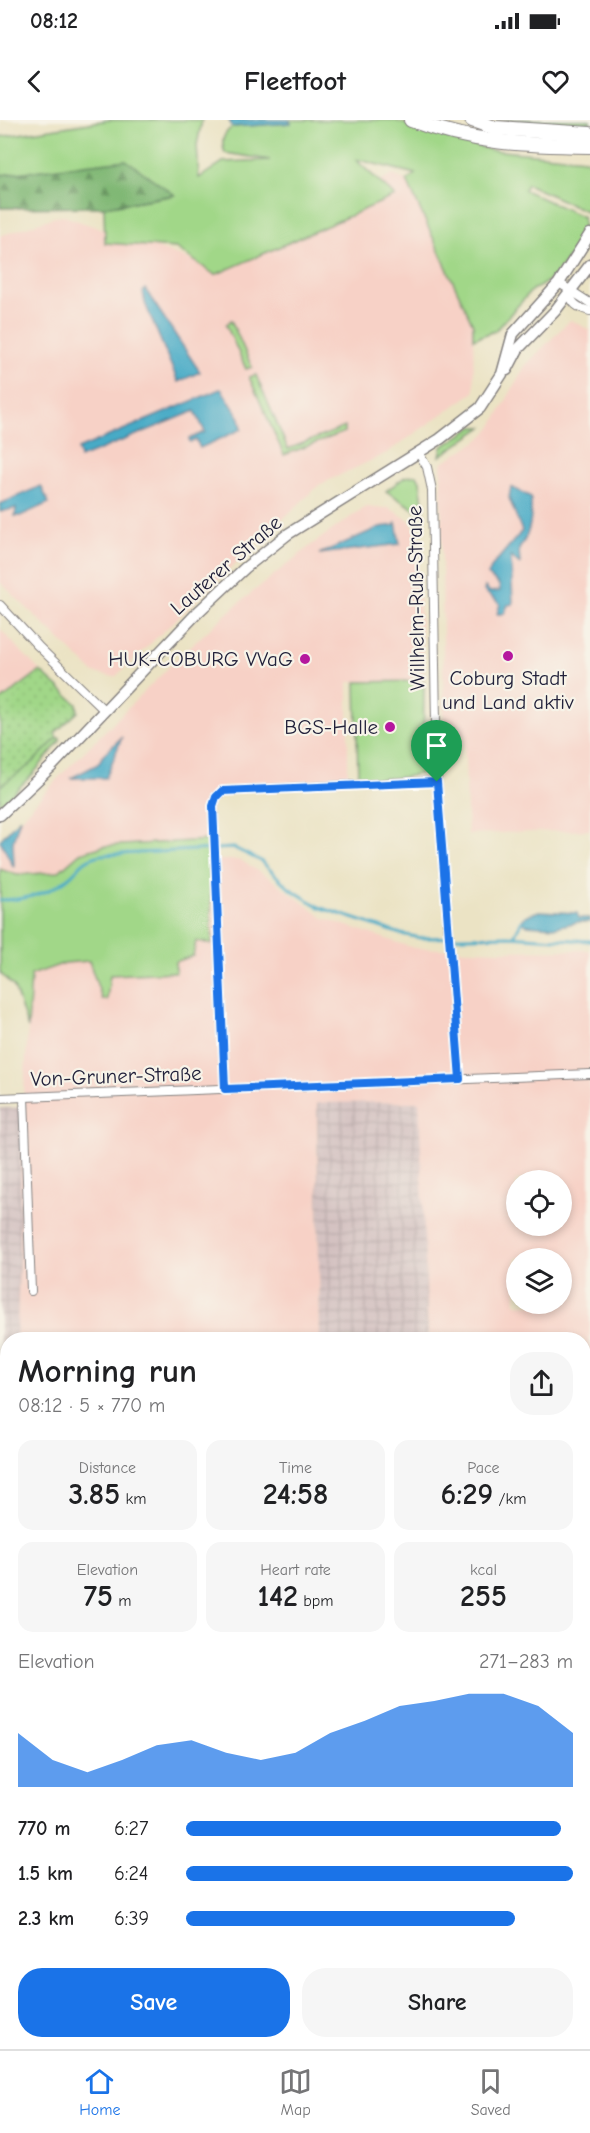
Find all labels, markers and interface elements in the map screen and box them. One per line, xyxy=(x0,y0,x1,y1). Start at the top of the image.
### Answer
text: 08:12 xyxy=(30,8,78,34)
icon: back xyxy=(18,65,51,98)
icon: heart xyxy=(539,65,572,98)
text: Fleetfoot xyxy=(244,66,346,97)
street label: Willhelm-Ruß-Straße xyxy=(402,505,430,691)
street label: Lauterer Straße xyxy=(166,510,286,620)
place label: HUK-COBURG VVaG xyxy=(108,647,293,671)
marker: Coburg Stadt und Land aktiv xyxy=(501,649,515,663)
marker: HUK-COBURG VVaG xyxy=(298,652,312,666)
place label: Coburg Stadt und Land aktiv xyxy=(442,666,574,714)
place label: BGS-Halle xyxy=(284,715,378,739)
marker: BGS-Halle xyxy=(383,720,397,734)
pin xyxy=(411,720,462,782)
icon: arrive xyxy=(420,729,453,762)
street label: Von-Gruner-Straße xyxy=(30,1061,202,1091)
map controls xyxy=(506,1170,572,1314)
button: locate xyxy=(506,1170,572,1236)
button: layers xyxy=(506,1248,572,1314)
text: Morning run xyxy=(18,1352,197,1390)
button: share xyxy=(510,1352,573,1415)
text: 08:12 · 5 × 770 m xyxy=(18,1394,165,1417)
text: Distance xyxy=(79,1459,136,1477)
text: Time xyxy=(279,1459,312,1477)
text: Pace xyxy=(467,1459,500,1477)
text: 3.85 xyxy=(69,1477,120,1512)
text: 24:58 xyxy=(263,1477,328,1512)
text: 6:29 xyxy=(441,1477,493,1512)
text: km xyxy=(120,1490,146,1508)
text: /km xyxy=(493,1490,526,1508)
text: Elevation xyxy=(77,1561,138,1579)
text: Heart rate xyxy=(260,1561,331,1579)
text: kcal xyxy=(470,1561,497,1579)
text: 75 xyxy=(83,1579,113,1614)
text: 142 xyxy=(257,1579,298,1614)
text: 255 xyxy=(460,1579,507,1614)
text: m xyxy=(113,1592,132,1610)
text: bpm xyxy=(298,1592,334,1610)
text: Elevation xyxy=(18,1650,95,1673)
text: 271–283 m xyxy=(479,1650,573,1673)
text: 770 m xyxy=(18,1817,70,1840)
text: 6:27 xyxy=(114,1817,148,1840)
text: 1.5 km xyxy=(18,1862,73,1885)
text: 6:24 xyxy=(114,1862,149,1885)
text: 2.3 km xyxy=(18,1907,74,1930)
text: 6:39 xyxy=(114,1907,149,1930)
button: Save xyxy=(18,1968,290,2037)
button: Share xyxy=(302,1968,573,2037)
tab: Home xyxy=(79,2065,121,2119)
tab: Map xyxy=(279,2065,312,2119)
tab: Saved xyxy=(471,2065,511,2119)

